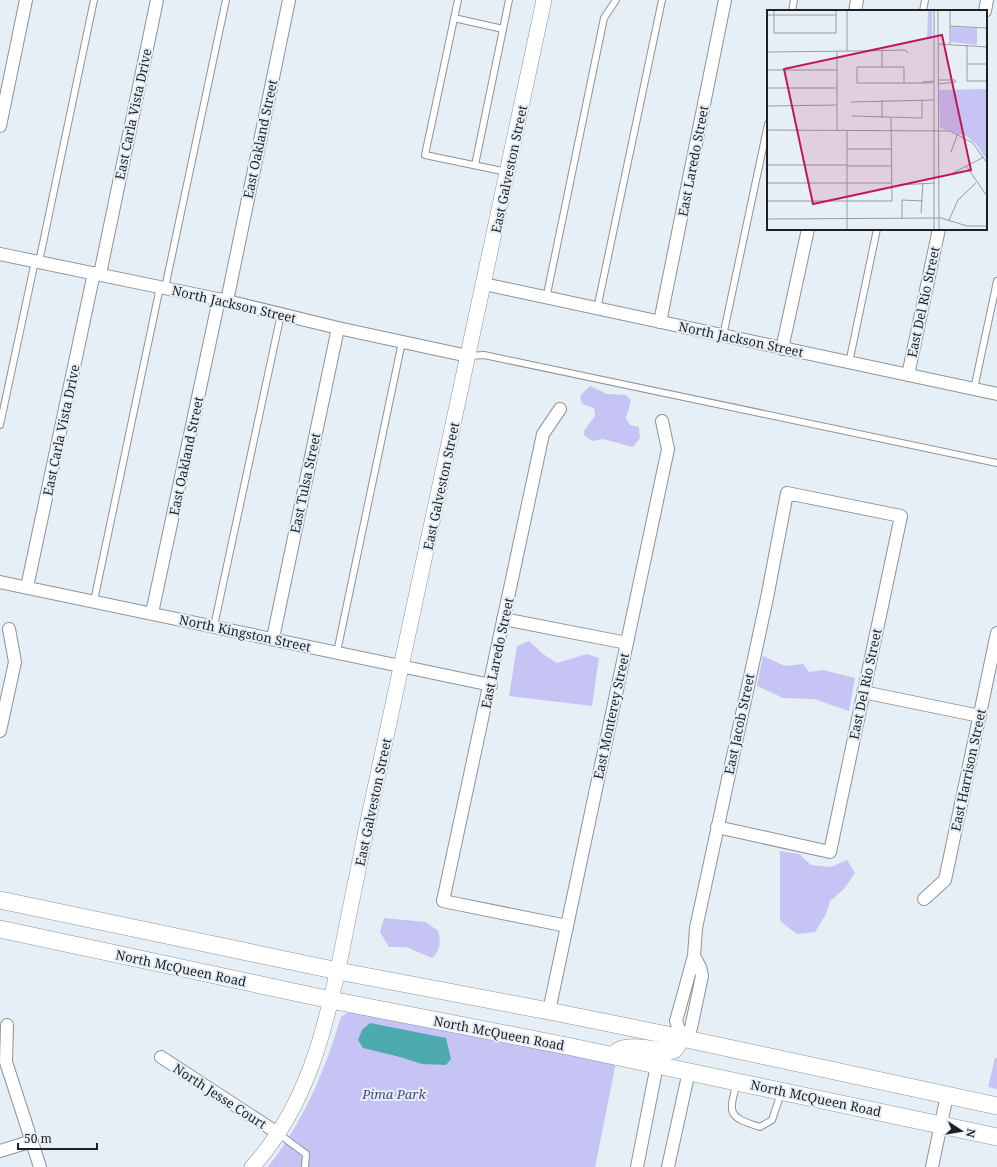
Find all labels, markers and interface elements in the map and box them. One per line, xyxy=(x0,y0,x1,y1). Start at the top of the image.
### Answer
inset map xyxy=(767,10,987,230)
street label: East Carla Vista Drive xyxy=(110,47,156,181)
street label: East Oakland Street xyxy=(239,77,281,200)
street label: East Galveston Street xyxy=(487,103,531,235)
street label: East Laredo Street xyxy=(673,103,713,218)
street label: East Del Rio Street xyxy=(902,245,944,359)
street label: North Jackson Street xyxy=(170,281,298,327)
street label: North Jackson Street xyxy=(677,317,805,361)
street label: East Carla Vista Drive xyxy=(38,363,84,497)
street label: East Oakland Street xyxy=(165,394,207,517)
street label: East Galveston Street xyxy=(419,420,463,552)
street label: East Tulsa Street xyxy=(286,431,325,535)
street label: East Laredo Street xyxy=(476,596,518,710)
street label: North Kingston Street xyxy=(177,610,313,656)
street label: East Del Rio Street xyxy=(844,627,886,741)
street label: East Monterey Street xyxy=(589,651,633,781)
street label: East Jacob Street xyxy=(720,671,759,776)
street label: East Harrison Street xyxy=(946,707,990,833)
street label: East Galveston Street xyxy=(351,736,395,868)
street label: North McQueen Road xyxy=(114,945,248,991)
street label: North McQueen Road xyxy=(432,1011,566,1055)
street label: North Jesse Court xyxy=(170,1059,270,1133)
street label: North McQueen Road xyxy=(749,1075,883,1121)
park label: Pima Park xyxy=(361,1085,426,1103)
north arrow xyxy=(941,1111,981,1151)
scale bar xyxy=(18,1125,97,1151)
text: N xyxy=(963,1127,980,1139)
text: 50 m xyxy=(24,1130,52,1147)

